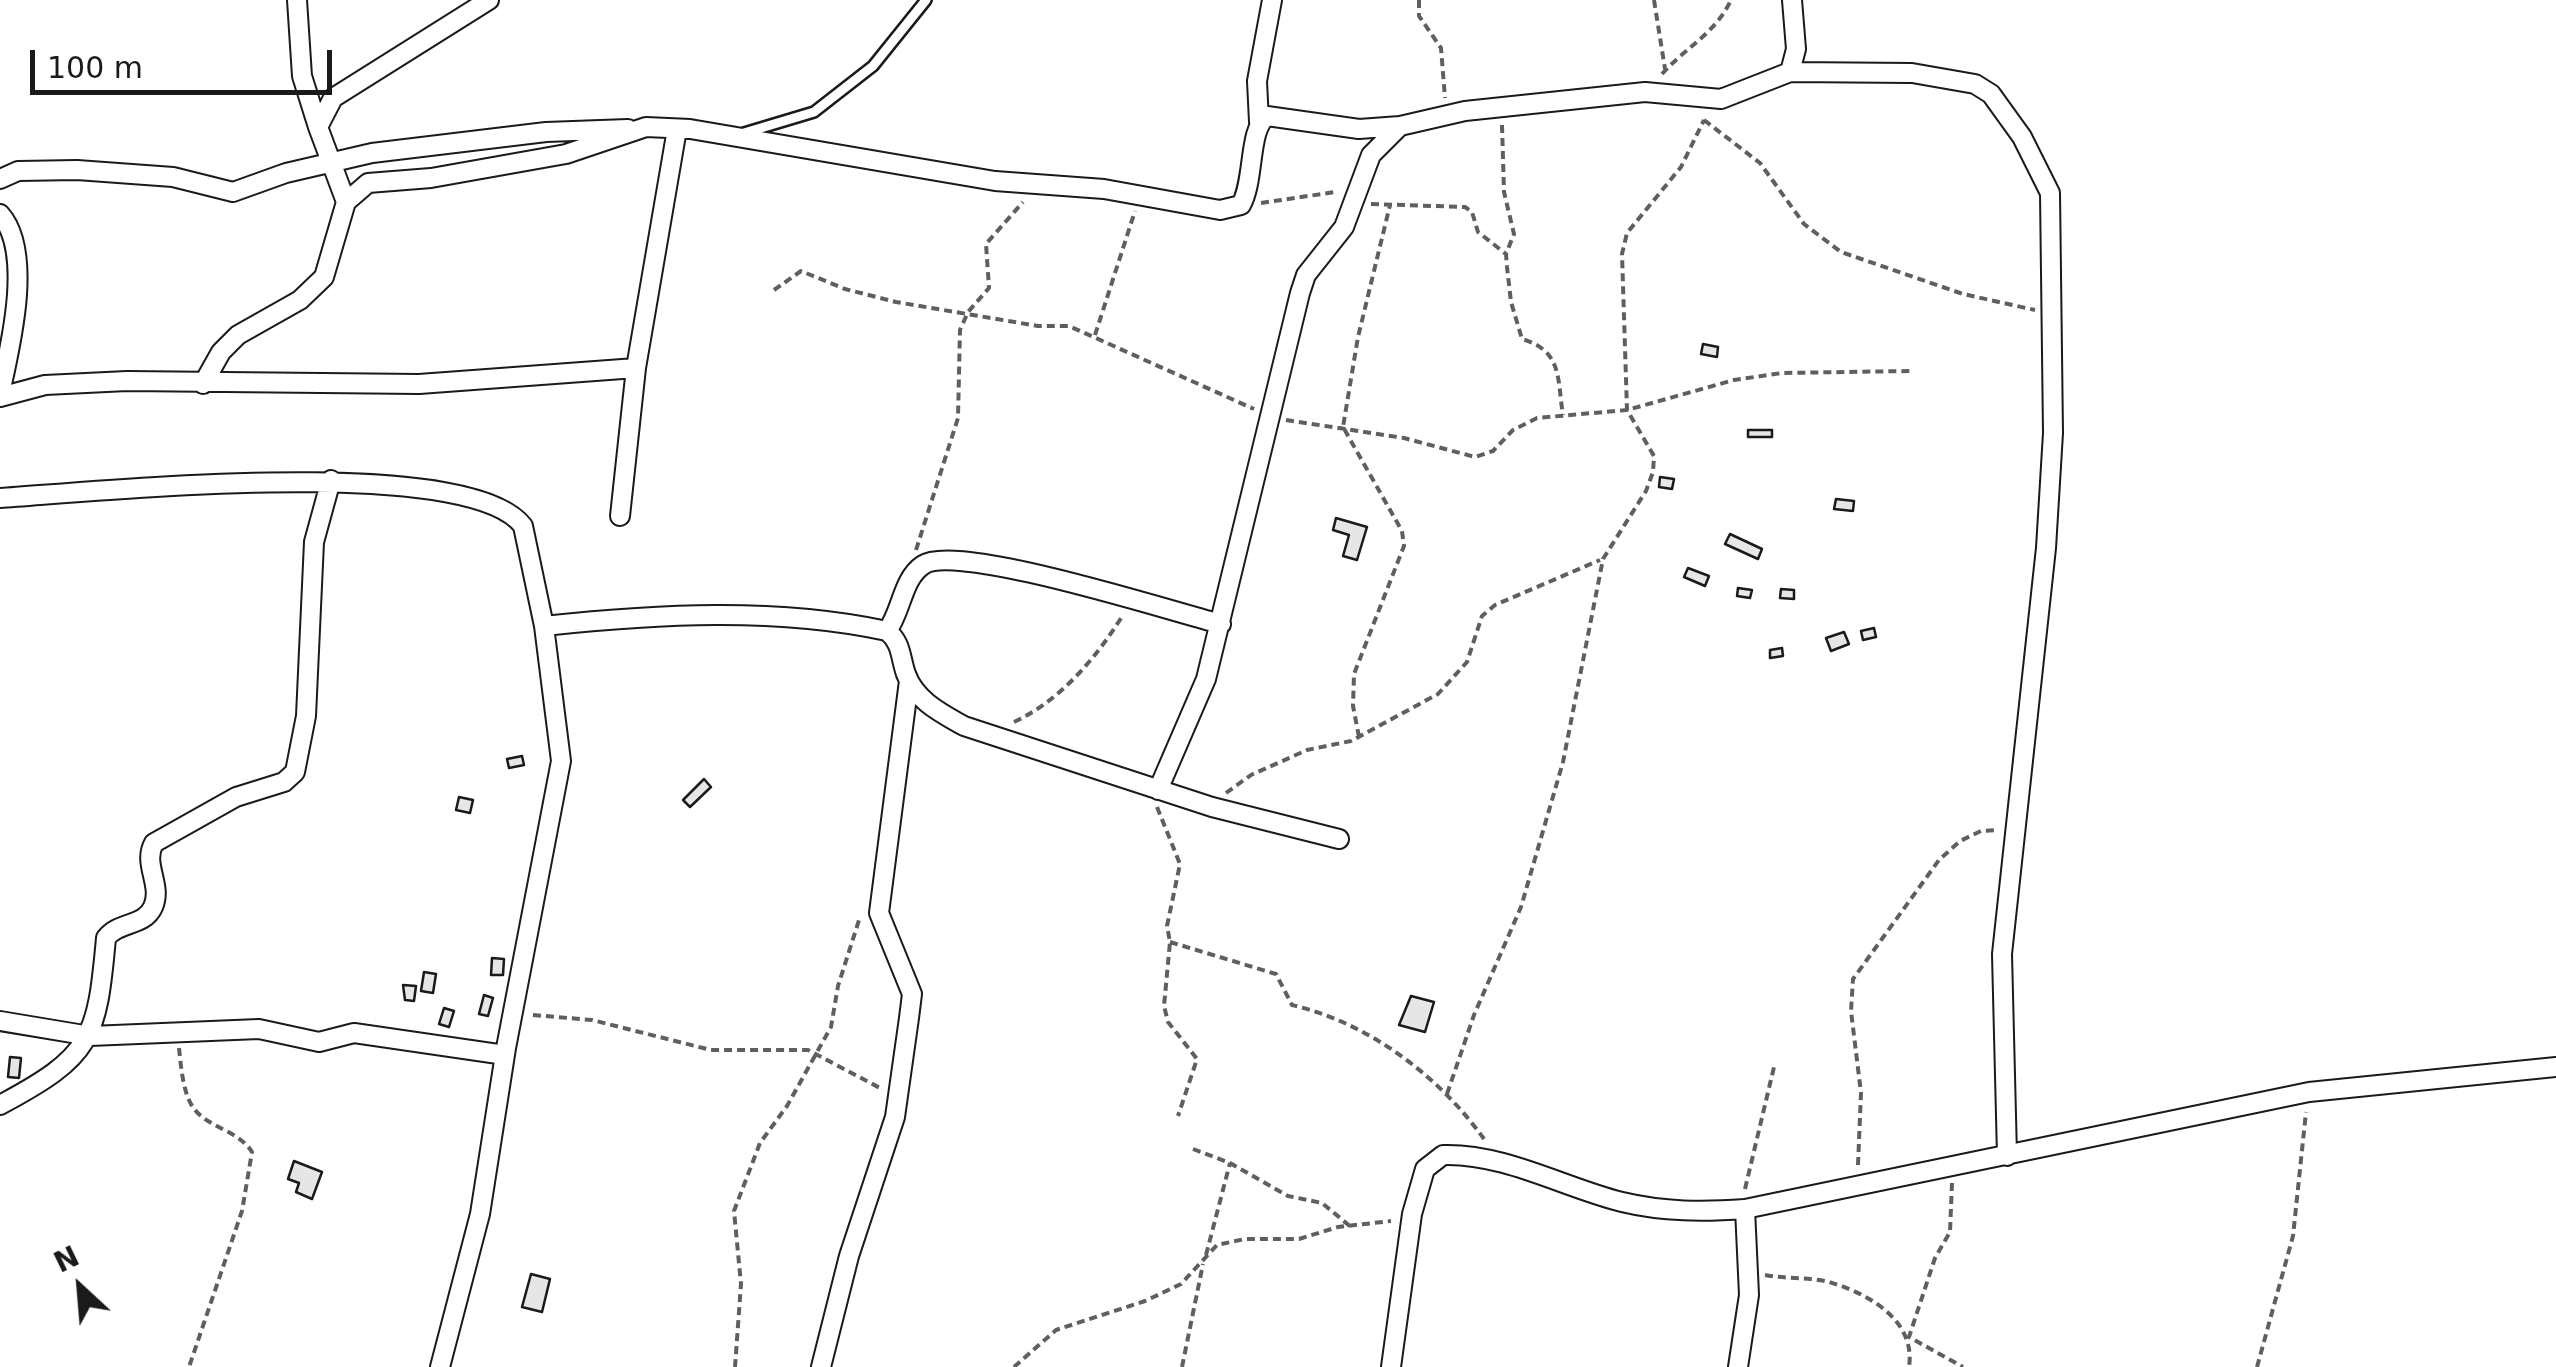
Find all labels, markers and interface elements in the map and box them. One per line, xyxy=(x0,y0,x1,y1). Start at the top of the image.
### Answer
scale bar xyxy=(35,30,338,92)
text: 100 m xyxy=(47,50,143,85)
north arrow xyxy=(30,1237,130,1337)
text: N xyxy=(49,1240,84,1280)

